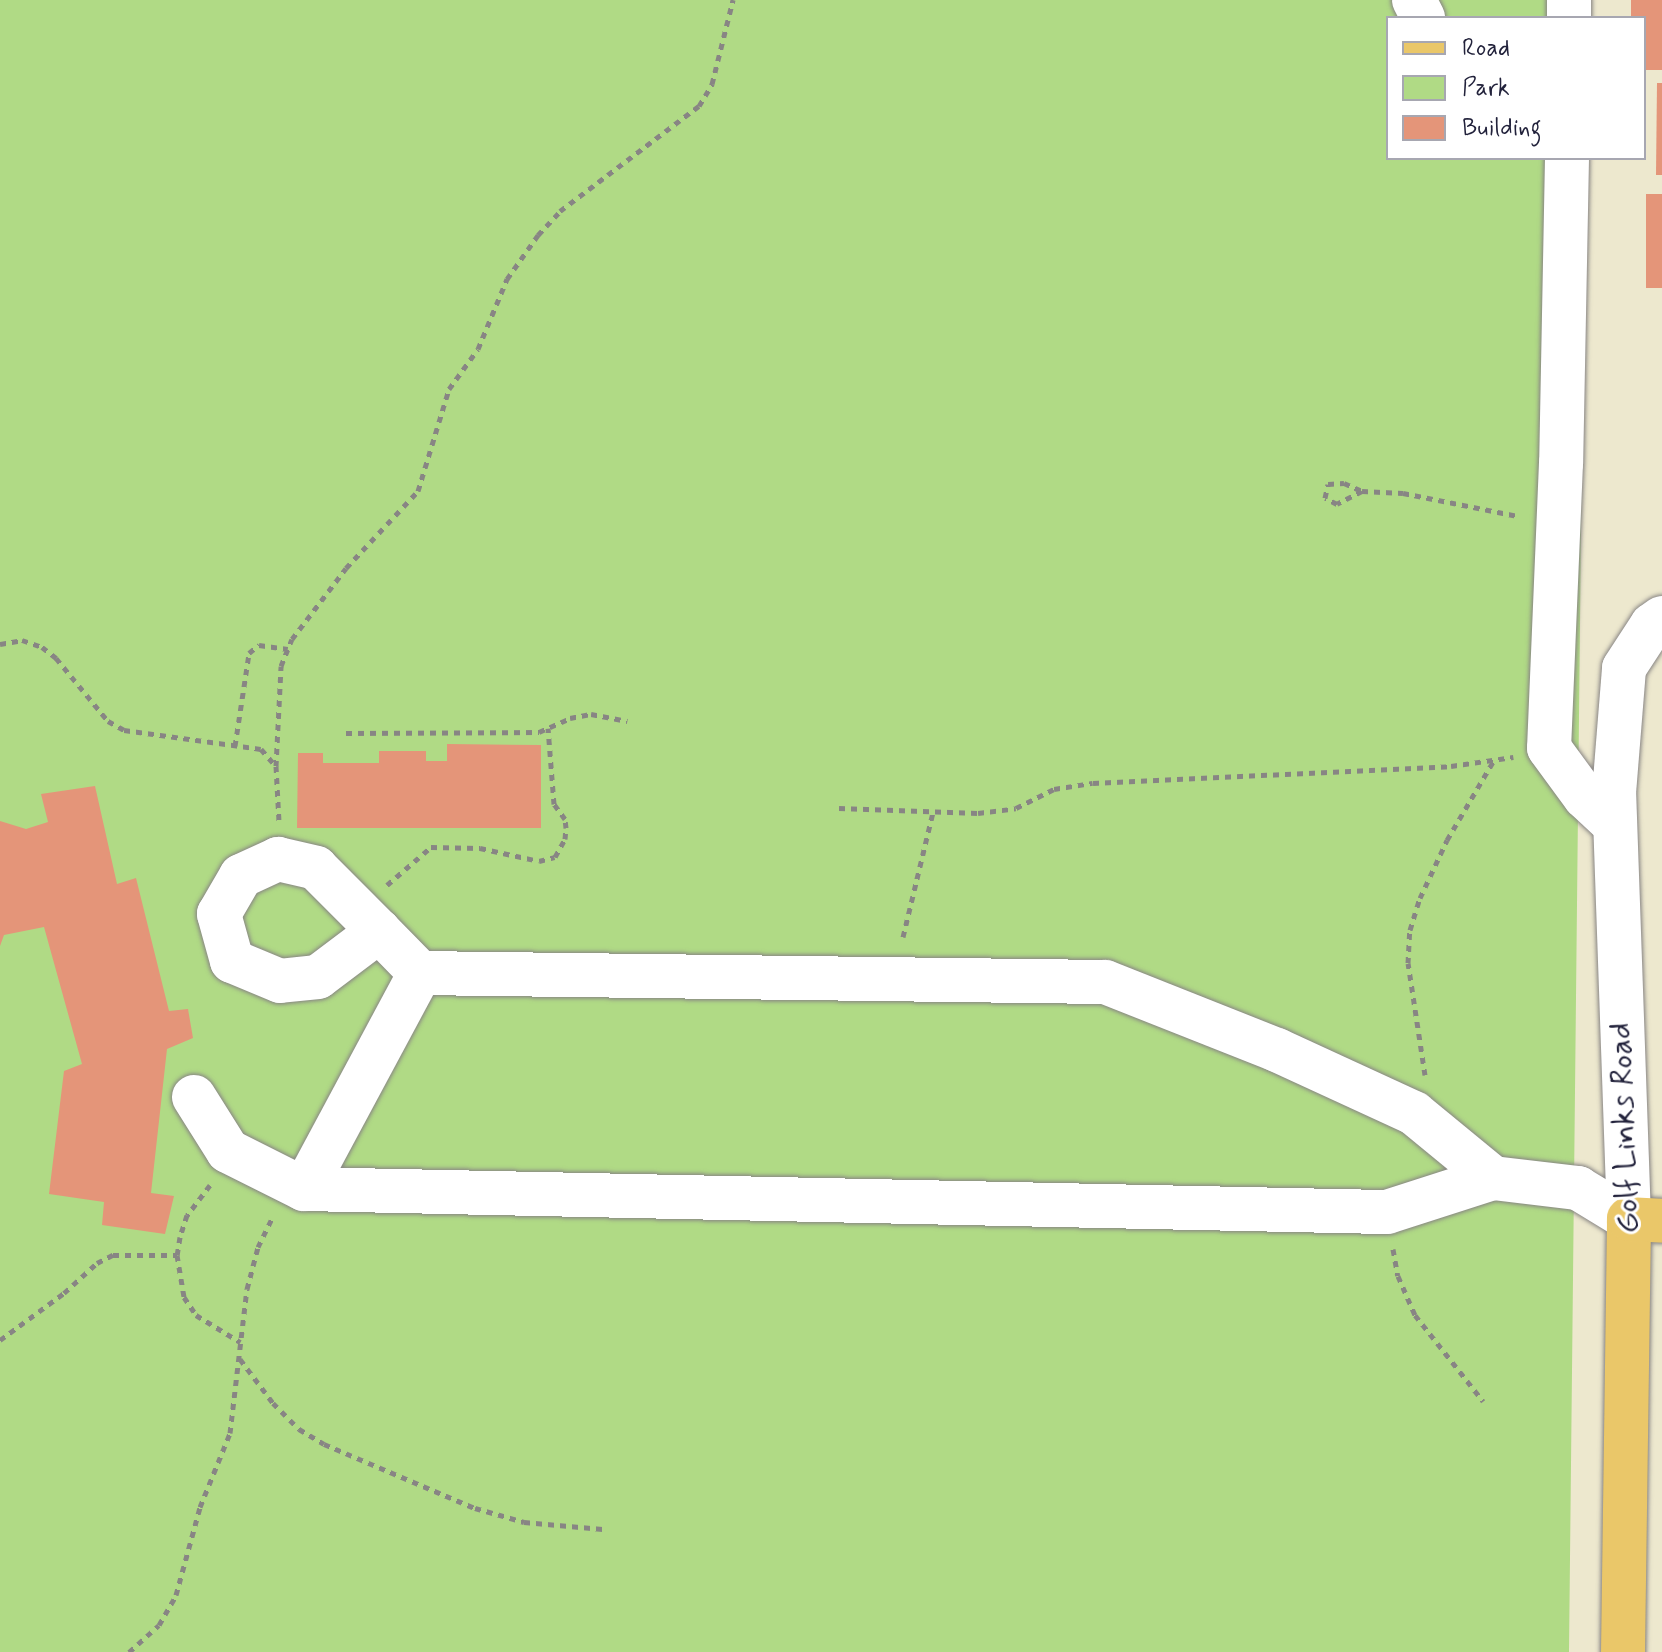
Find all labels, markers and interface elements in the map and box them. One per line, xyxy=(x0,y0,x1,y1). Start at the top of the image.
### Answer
legend xyxy=(1386,16,1646,160)
text: Road xyxy=(1462,33,1510,64)
text: Park xyxy=(1462,73,1510,104)
text: Building xyxy=(1462,113,1542,144)
street label: Golf Links Road xyxy=(1602,1022,1648,1234)

